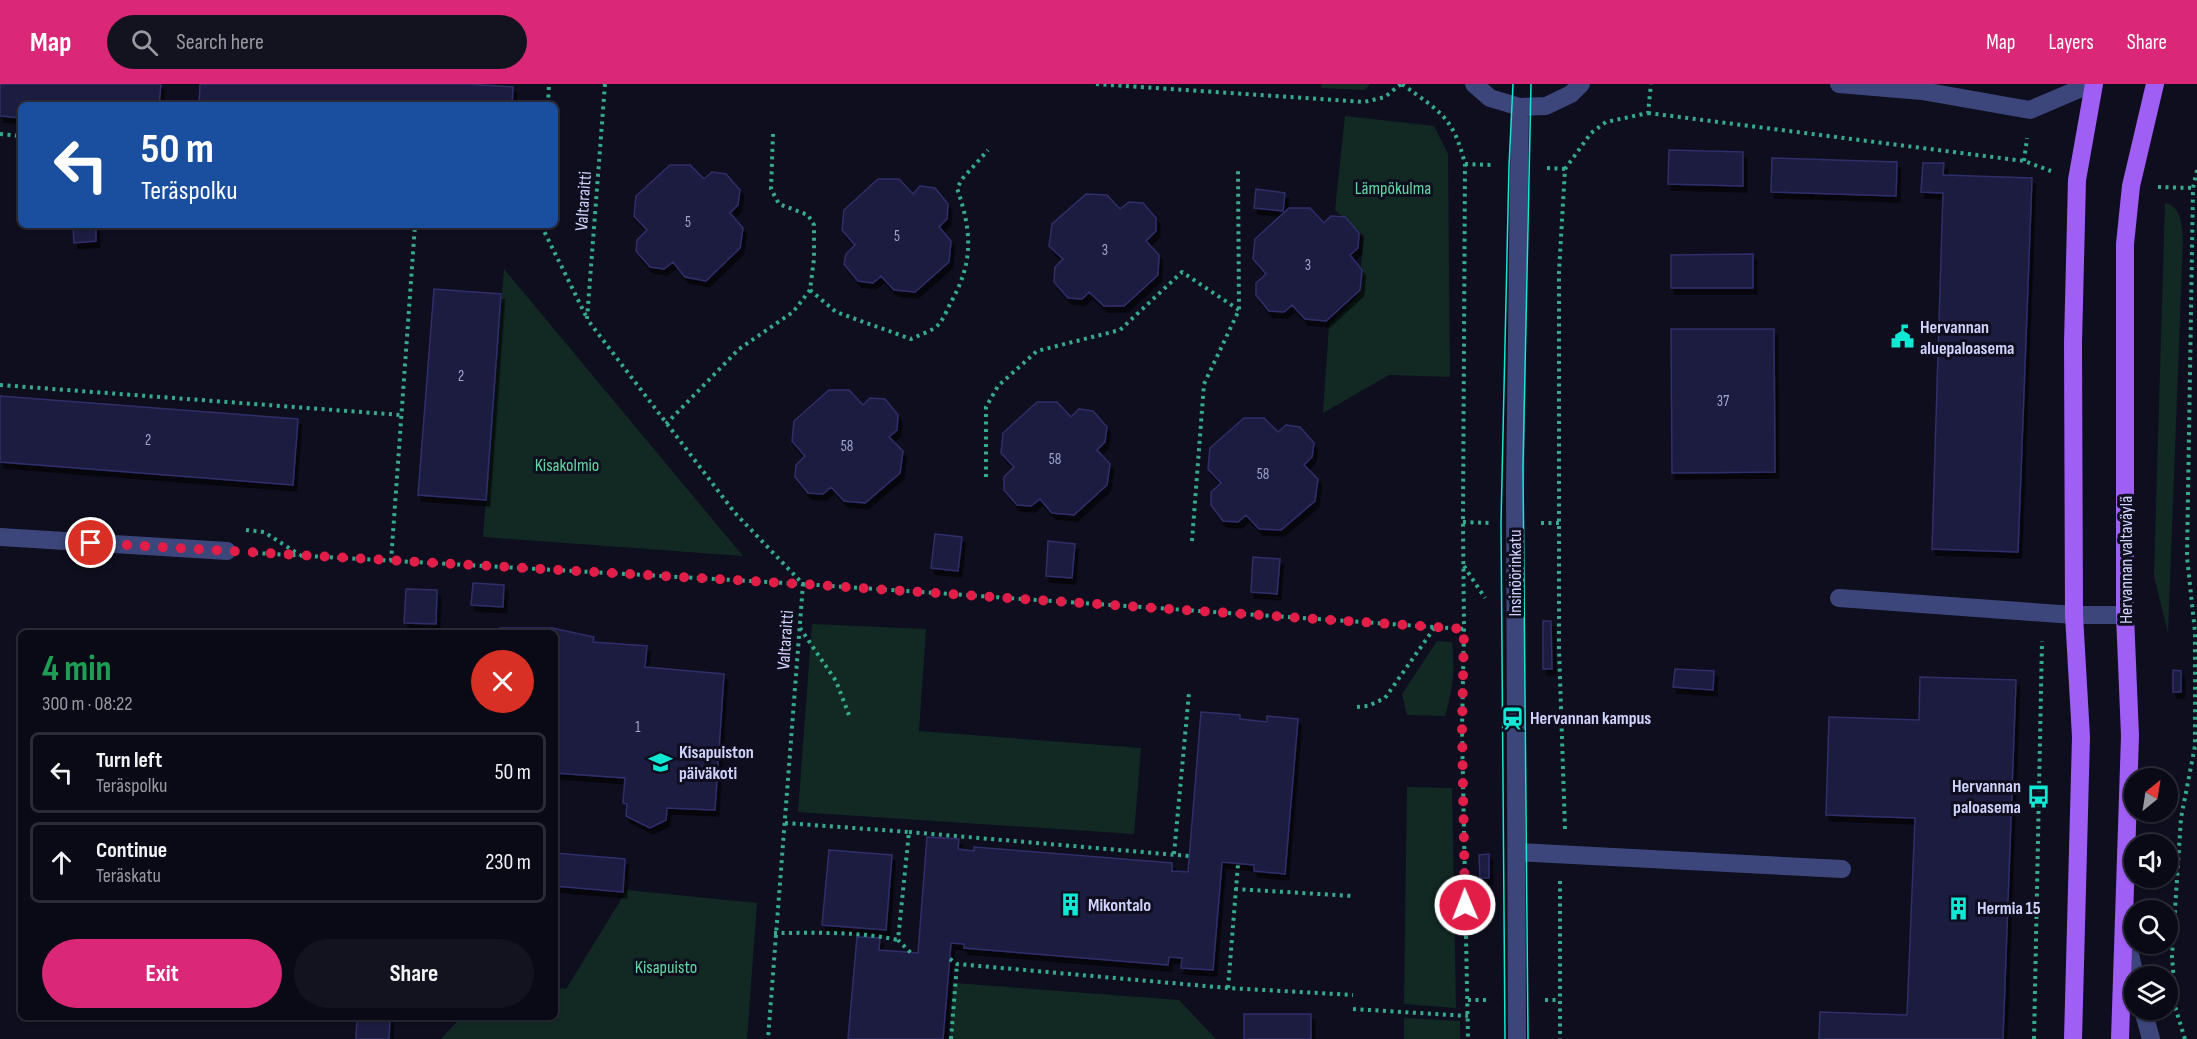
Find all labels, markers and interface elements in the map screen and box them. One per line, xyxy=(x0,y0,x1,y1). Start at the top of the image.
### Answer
search box xyxy=(107,15,527,69)
text: Map xyxy=(30,26,71,59)
icon: search xyxy=(128,26,161,59)
text: Search here xyxy=(176,29,264,56)
text: Map xyxy=(1986,30,2015,55)
text: Layers xyxy=(2048,30,2094,55)
text: Share xyxy=(2127,30,2167,55)
text: 50 m xyxy=(141,124,214,175)
icon: left xyxy=(42,126,120,204)
street label: Valtaraitti xyxy=(571,171,596,232)
text: Teräspolku xyxy=(141,175,237,207)
park label: Lämpökulma xyxy=(1355,178,1431,199)
house number: 5 xyxy=(685,213,691,232)
house number: 5 xyxy=(894,227,900,246)
house number: 3 xyxy=(1102,241,1108,260)
house number: 3 xyxy=(1305,256,1311,275)
place label: Hervannan aluepaloasema xyxy=(1920,317,2014,359)
public building icon: Hervannan aluepaloasema xyxy=(1889,324,1915,350)
house number: 2 xyxy=(458,367,464,386)
house number: 37 xyxy=(1717,392,1729,411)
house number: 2 xyxy=(145,431,151,450)
house number: 58 xyxy=(841,437,853,456)
house number: 58 xyxy=(1049,450,1061,469)
park label: Kisakolmio xyxy=(535,455,599,476)
house number: 58 xyxy=(1257,465,1269,484)
street label: Hervannan valtaväylä xyxy=(2116,496,2137,624)
pin xyxy=(65,517,116,568)
icon: arrive xyxy=(74,526,107,559)
street label: Insinöörinkatu xyxy=(1505,530,1526,616)
street label: Valtaraitti xyxy=(773,610,798,671)
text: 4 min xyxy=(42,648,112,691)
button: close xyxy=(471,650,534,713)
text: 300 m · 08:22 xyxy=(42,692,133,716)
station icon: Hervannan kampus xyxy=(1499,705,1525,731)
place label: Hervannan kampus xyxy=(1530,708,1651,729)
house number: 1 xyxy=(635,718,641,737)
place label: Kisapuiston päiväkoti xyxy=(679,742,754,784)
text: Turn left xyxy=(96,747,162,774)
school or university icon: Kisapuiston päiväkoti xyxy=(648,749,674,775)
icon: left xyxy=(45,756,78,789)
text: 50 m xyxy=(495,759,531,786)
north arrow xyxy=(2124,768,2178,822)
map controls xyxy=(2124,768,2178,1020)
text: Teräspolku xyxy=(96,774,167,798)
place label: Hervannan paloasema xyxy=(1952,776,2021,818)
bus stop icon: Hervannan paloasema xyxy=(2026,783,2052,809)
button: sound xyxy=(2124,834,2178,888)
text: Continue xyxy=(96,837,167,864)
icon: ahead xyxy=(45,846,78,879)
text: 230 m xyxy=(485,849,531,876)
text: Teräskatu xyxy=(96,864,161,888)
position arrow xyxy=(1433,873,1497,937)
building icon: Mikontalo xyxy=(1057,892,1083,918)
place label: Mikontalo xyxy=(1088,895,1151,916)
building icon: Hermia 15 xyxy=(1946,895,1972,921)
place label: Hermia 15 xyxy=(1977,898,2041,919)
button: search xyxy=(2124,900,2178,954)
button: Exit xyxy=(42,939,282,1008)
button: Share xyxy=(294,939,534,1008)
park label: Kisapuisto xyxy=(635,957,697,978)
button: layers xyxy=(2124,966,2178,1020)

